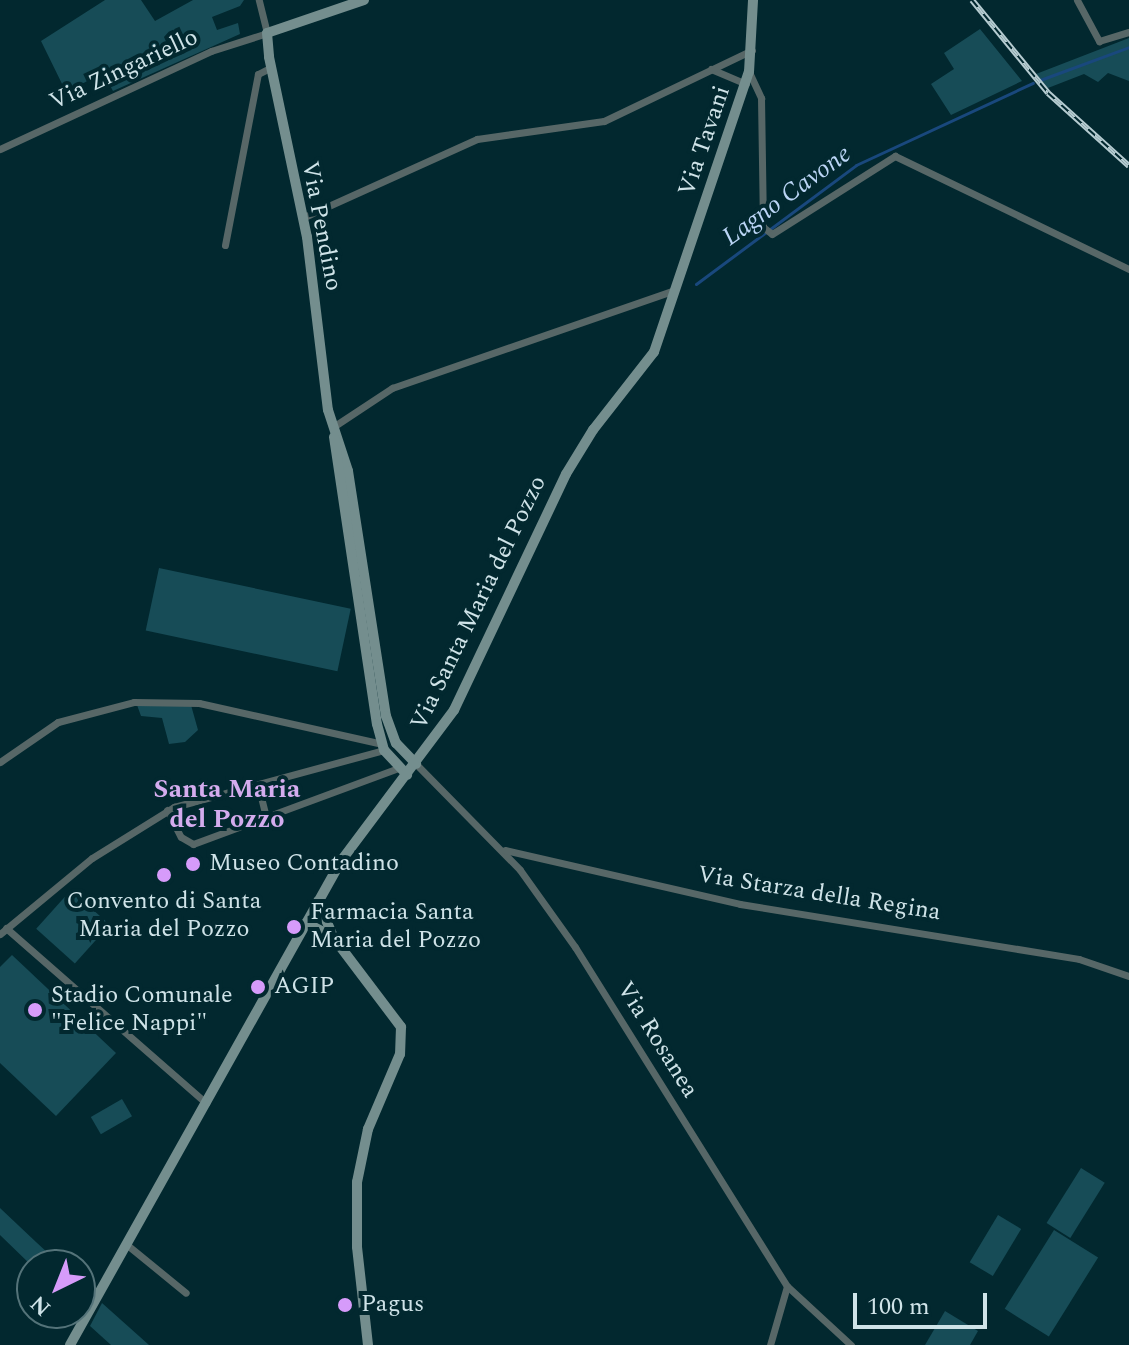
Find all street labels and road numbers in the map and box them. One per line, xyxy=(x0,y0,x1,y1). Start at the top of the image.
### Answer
street label: Via Zingariello xyxy=(45,23,203,117)
street label: Via Tavani xyxy=(673,82,737,200)
street label: Via Pendino xyxy=(294,159,348,293)
street label: Via Santa Maria del Pozzo xyxy=(405,471,553,735)
street label: Via Starza della Regina xyxy=(695,861,943,927)
street label: Via Rosanea xyxy=(610,977,704,1103)

